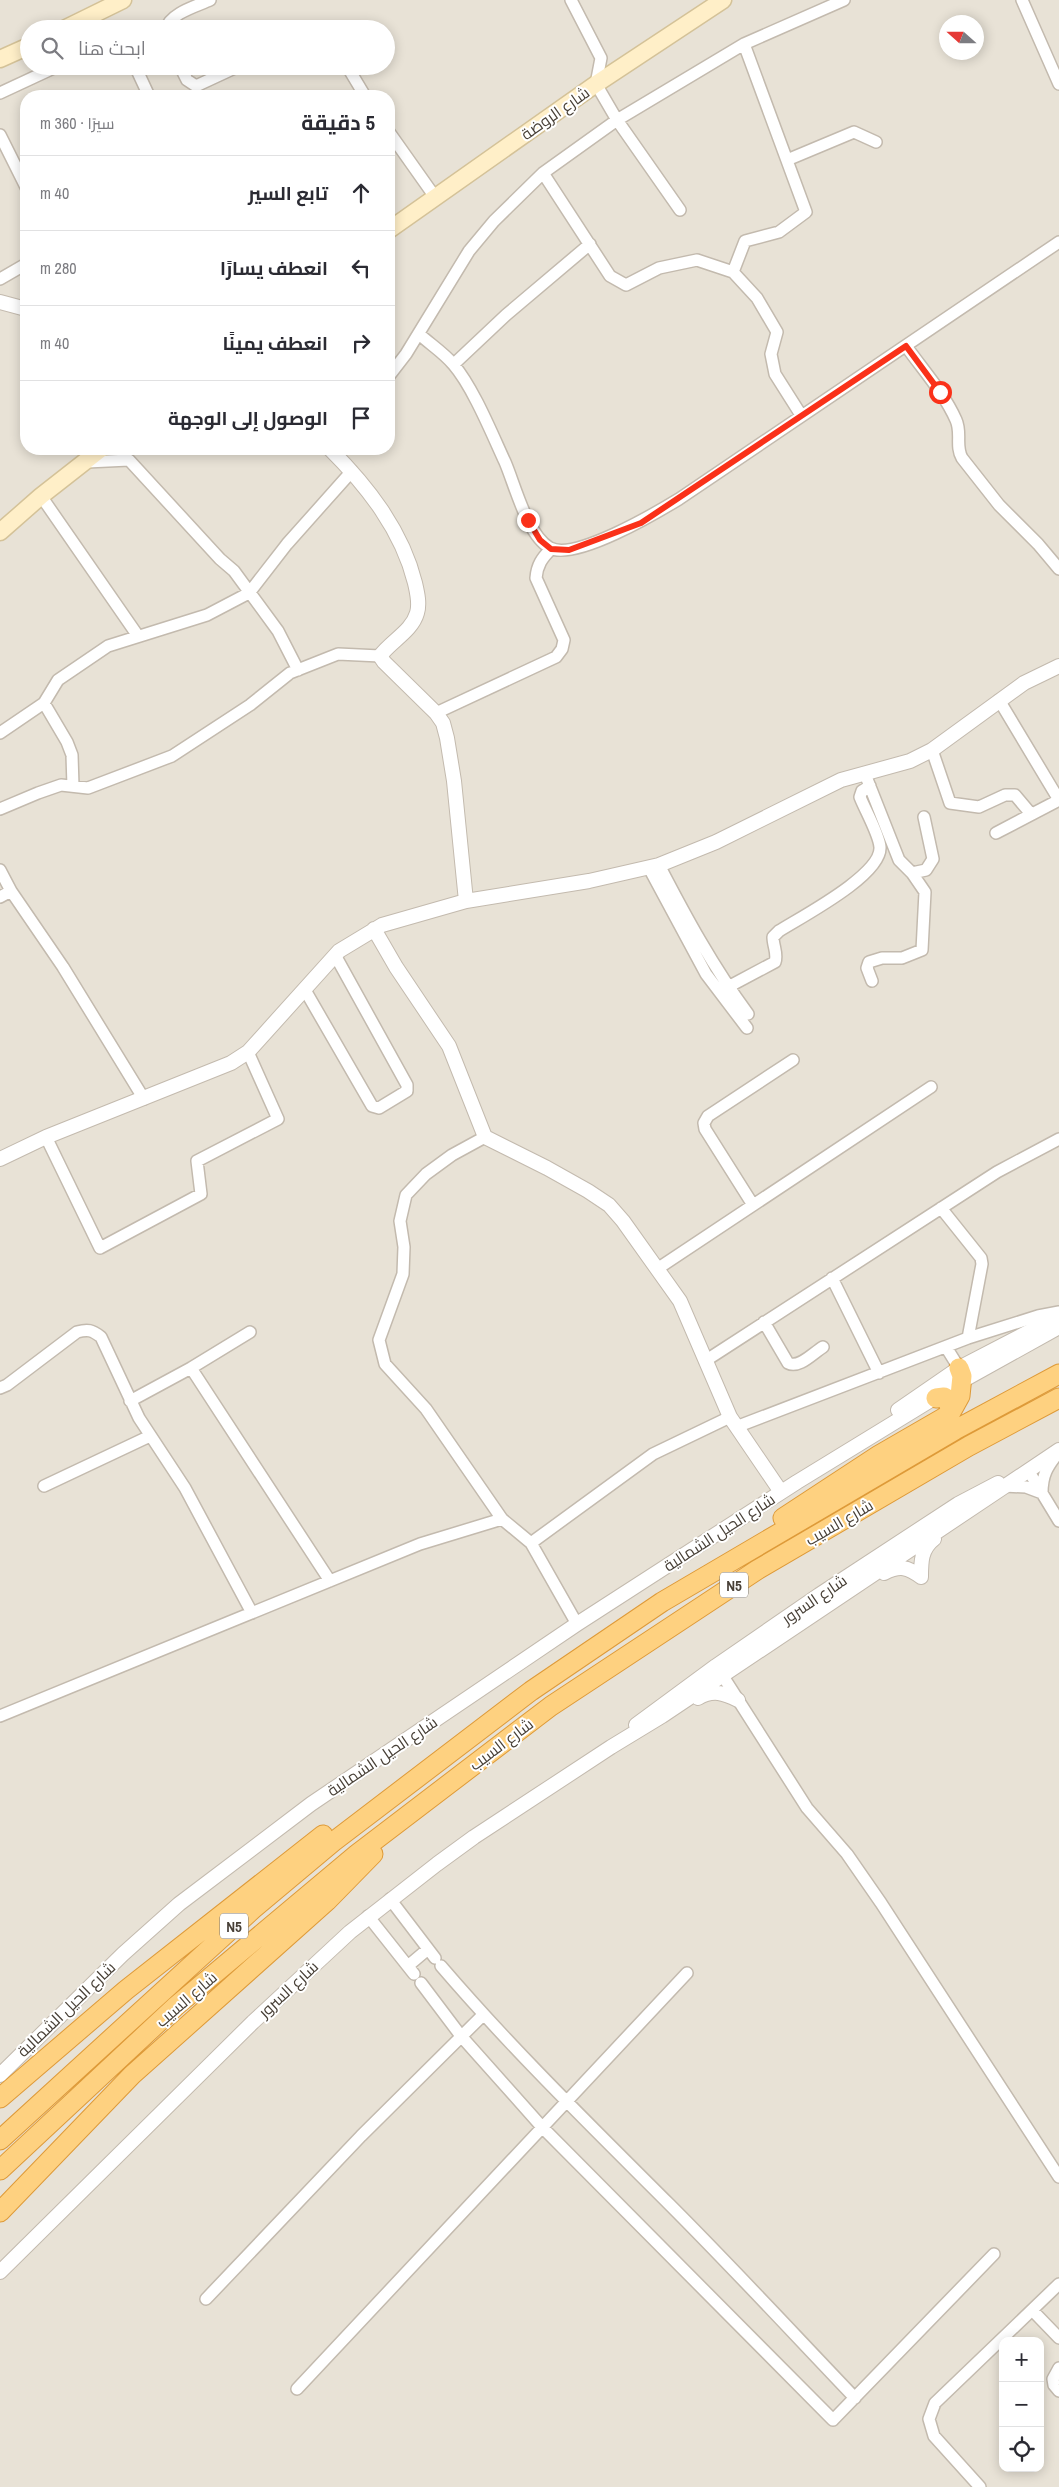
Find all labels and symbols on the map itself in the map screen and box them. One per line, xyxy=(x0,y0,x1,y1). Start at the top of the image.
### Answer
north arrow xyxy=(939,15,984,60)
street label: شارع الروضة xyxy=(516,81,594,146)
route start xyxy=(929,381,952,404)
route end xyxy=(517,509,540,532)
street label: شارع الحيل الشمالية xyxy=(659,1488,780,1577)
street label: شارع السيب xyxy=(801,1494,877,1551)
street label: شارع السرور xyxy=(776,1569,852,1630)
road number: N5 xyxy=(720,1572,748,1598)
street label: شارع الحيل الشمالية xyxy=(322,1711,442,1802)
street label: شارع السيب xyxy=(464,1713,538,1776)
road number: N5 xyxy=(220,1914,248,1938)
street label: شارع الحيل الشمالية xyxy=(12,1956,121,2062)
street label: شارع السرور xyxy=(253,1956,323,2024)
street label: شارع السيب xyxy=(151,1966,222,2033)

